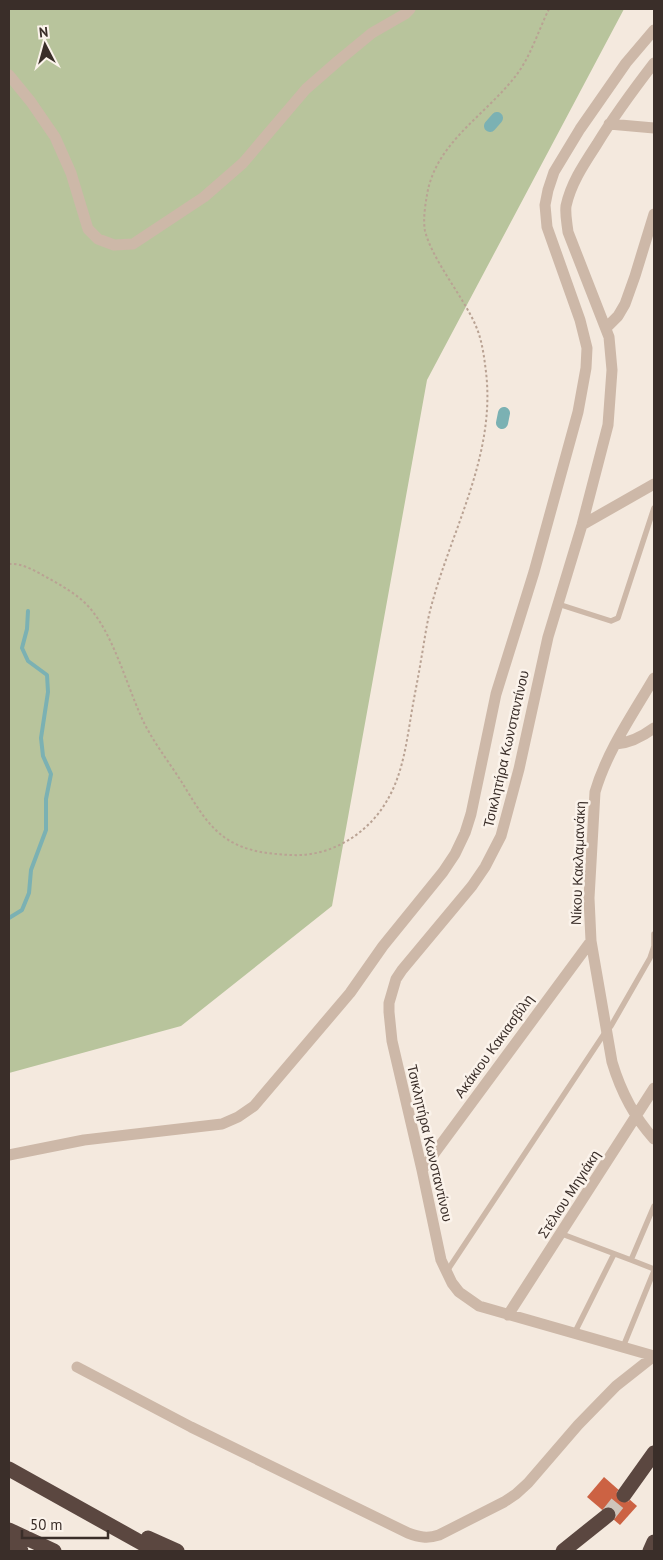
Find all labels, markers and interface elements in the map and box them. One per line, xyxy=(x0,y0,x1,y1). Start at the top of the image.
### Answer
north arrow xyxy=(20,20,70,70)
text: N xyxy=(38,23,49,42)
street label: Τσικλητήρα Κωνσταντίνου xyxy=(479,669,533,829)
street label: Νίκου Κακλαμανάκη xyxy=(567,801,589,925)
street label: Ακάκιου Κακιασβίλη xyxy=(450,991,538,1101)
street label: Τσικλητήρα Κωνσταντίνου xyxy=(403,1063,457,1223)
street label: Στέλιου Μηγιάκη xyxy=(534,1147,604,1241)
scale bar xyxy=(22,1508,109,1540)
text: 50 m xyxy=(30,1515,63,1534)

